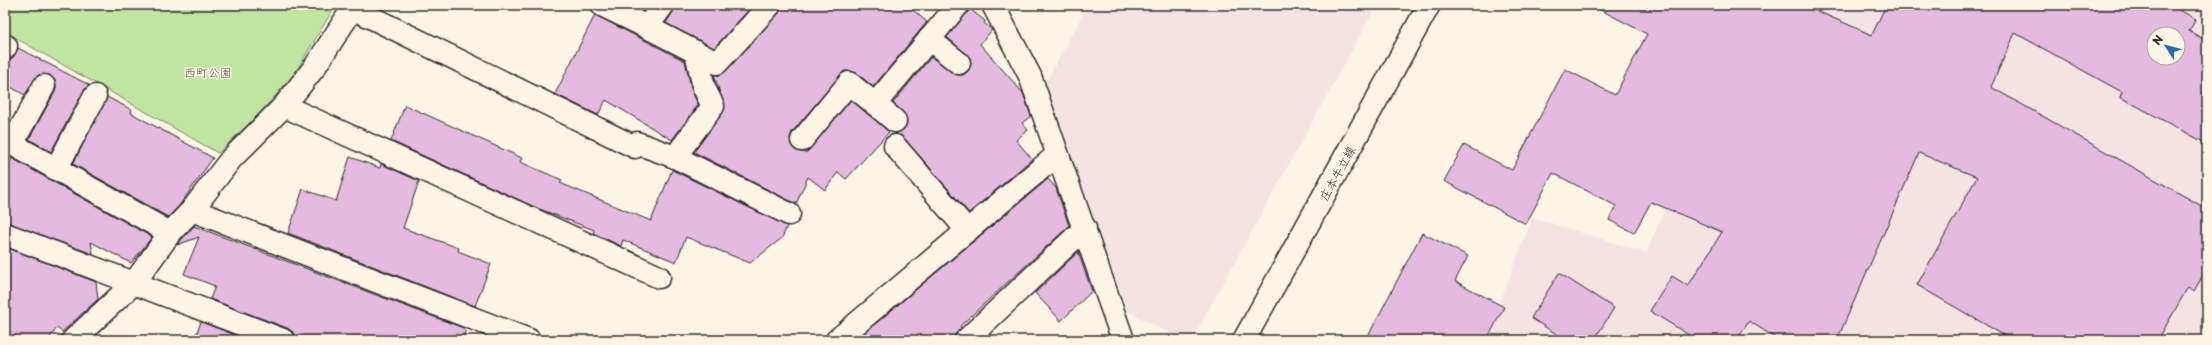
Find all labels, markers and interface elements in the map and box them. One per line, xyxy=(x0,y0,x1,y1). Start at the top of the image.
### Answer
north arrow xyxy=(2146,26,2186,66)
text: N xyxy=(2148,31,2167,48)
park label: 西町公園 xyxy=(184,63,232,81)
street label: 庄本牛立線 xyxy=(1315,142,1359,204)

